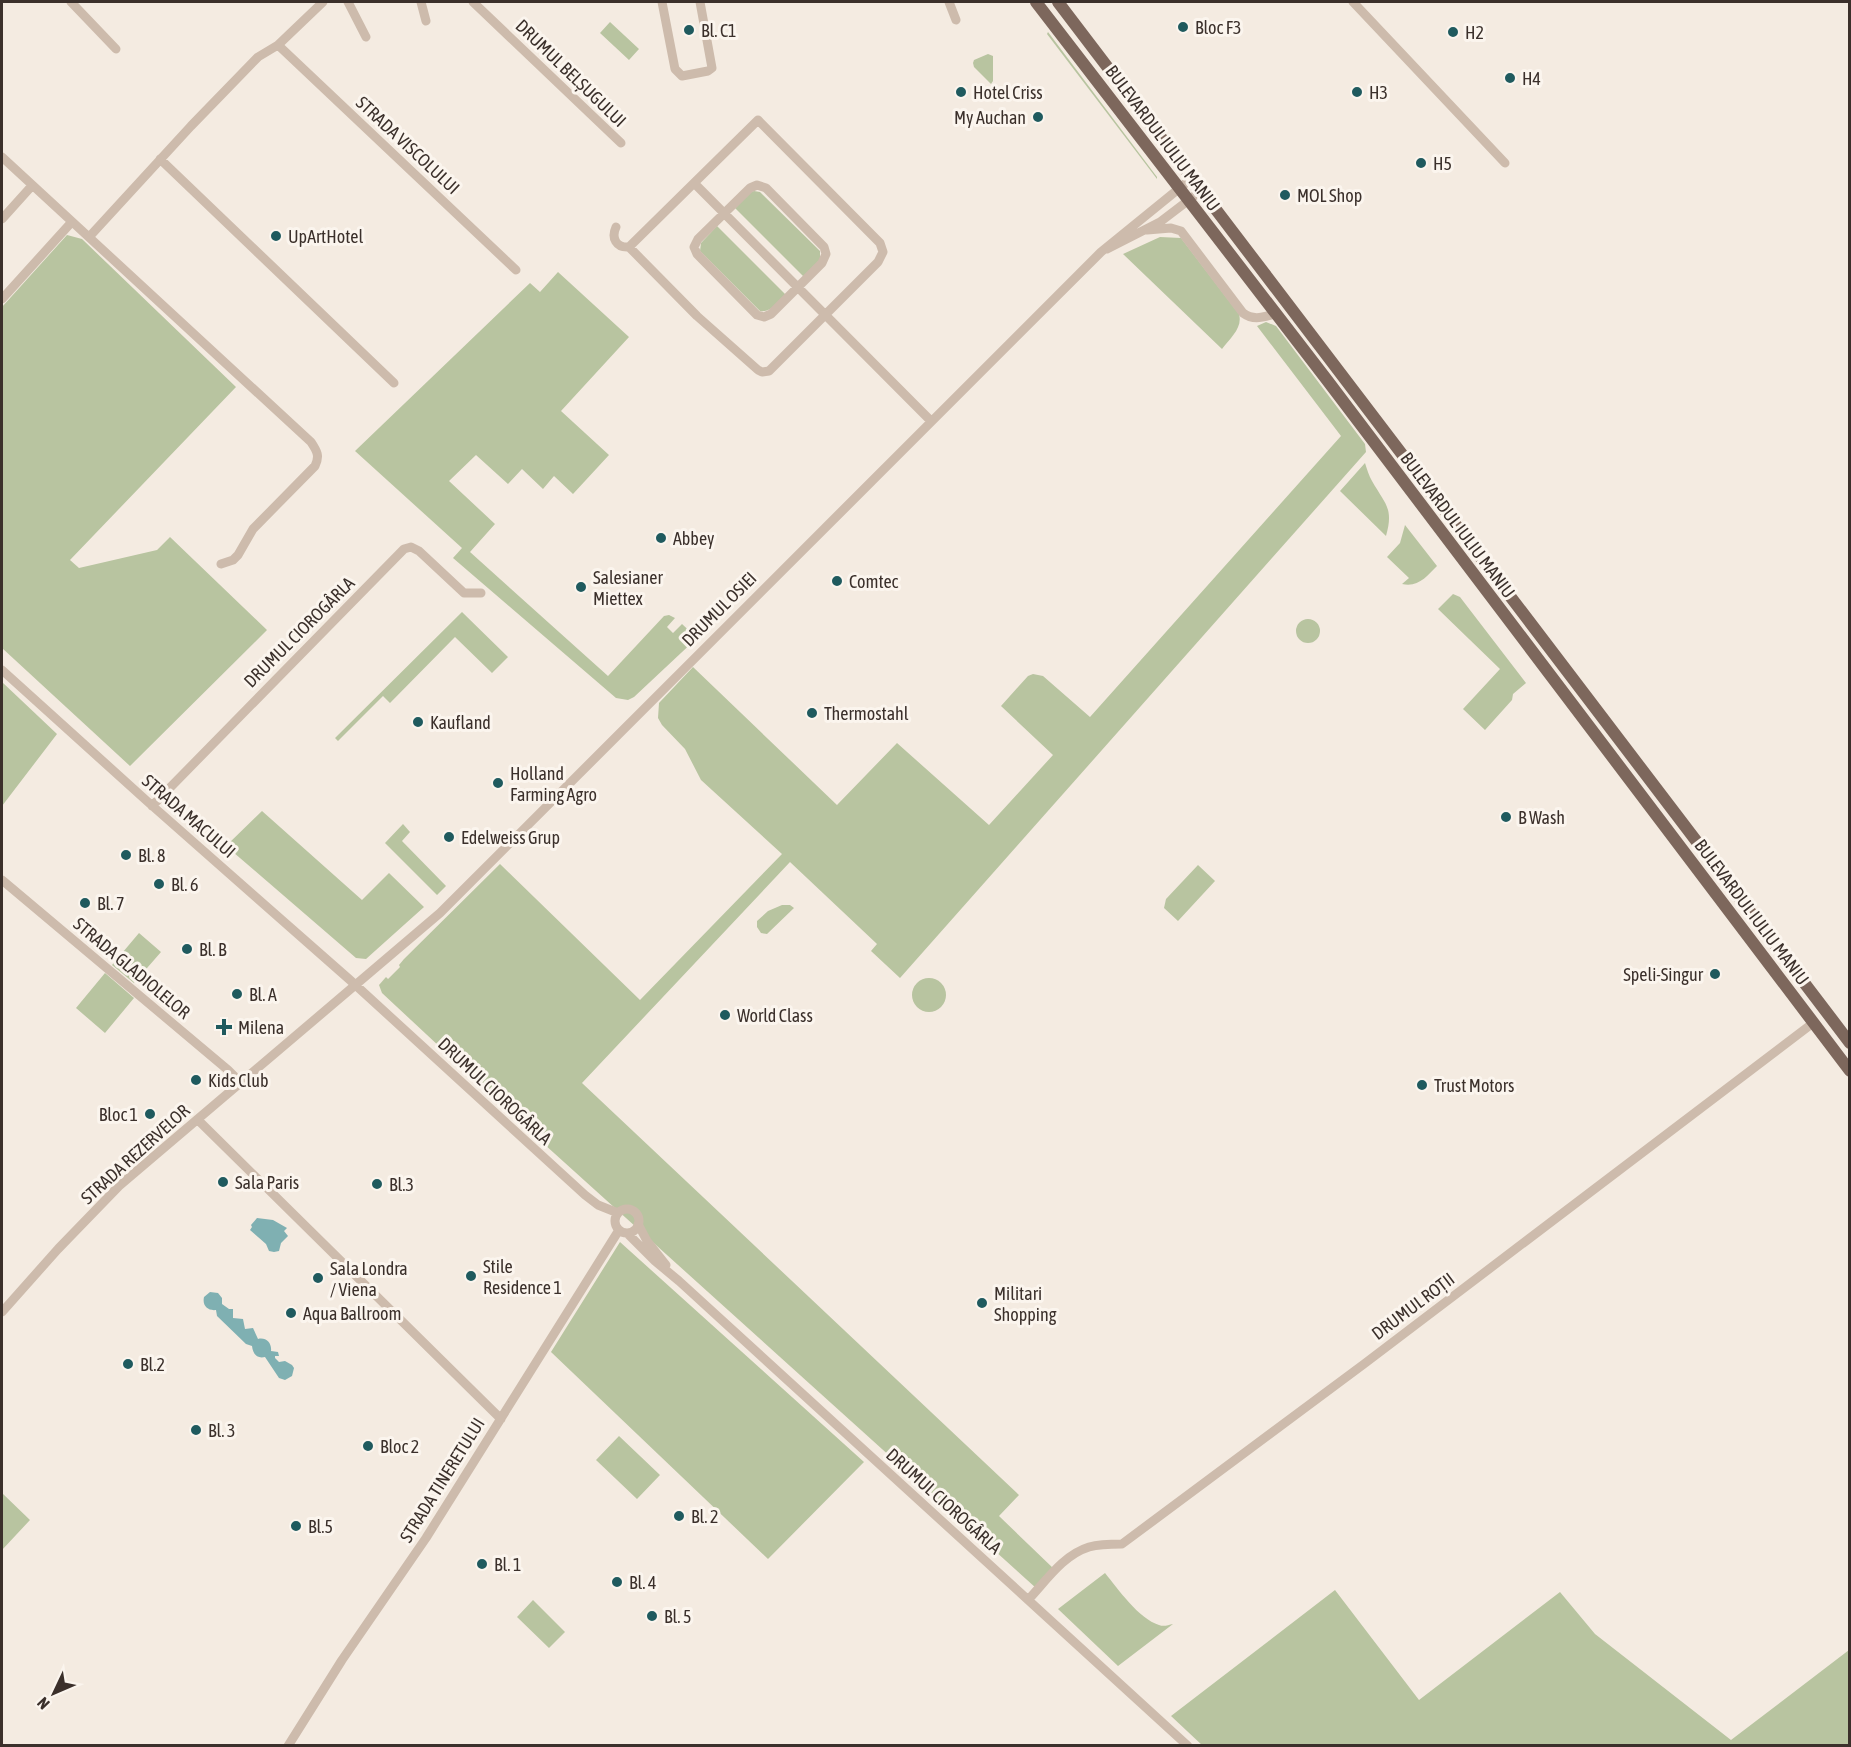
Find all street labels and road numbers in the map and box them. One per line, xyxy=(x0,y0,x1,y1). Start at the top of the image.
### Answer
street label: DRUMUL BELȘUGULUI xyxy=(511,15,631,131)
street label: BULEVARDUL IULIU MANIU xyxy=(1101,61,1225,215)
street label: STRADA VISCOLULUI xyxy=(352,92,464,198)
street label: BULEVARDUL IULIU MANIU xyxy=(1396,448,1520,602)
street label: DRUMUL OSIEI xyxy=(677,567,761,651)
street label: DRUMUL CIOROGÂRLA xyxy=(239,572,359,692)
street label: STRADA MACULUI xyxy=(138,770,240,862)
street label: BULEVARDUL IULIU MANIU xyxy=(1690,835,1814,989)
street label: STRADA GLADIOLELOR xyxy=(69,913,195,1023)
street label: DRUMUL CIOROGÂRLA xyxy=(434,1033,556,1149)
street label: STRADA REZERVELOR xyxy=(77,1100,193,1208)
street label: DRUMUL ROȚII xyxy=(1368,1268,1458,1344)
street label: STRADA TINERETULUI xyxy=(395,1414,489,1546)
street label: DRUMUL CIOROGÂRLA xyxy=(882,1444,1006,1558)

